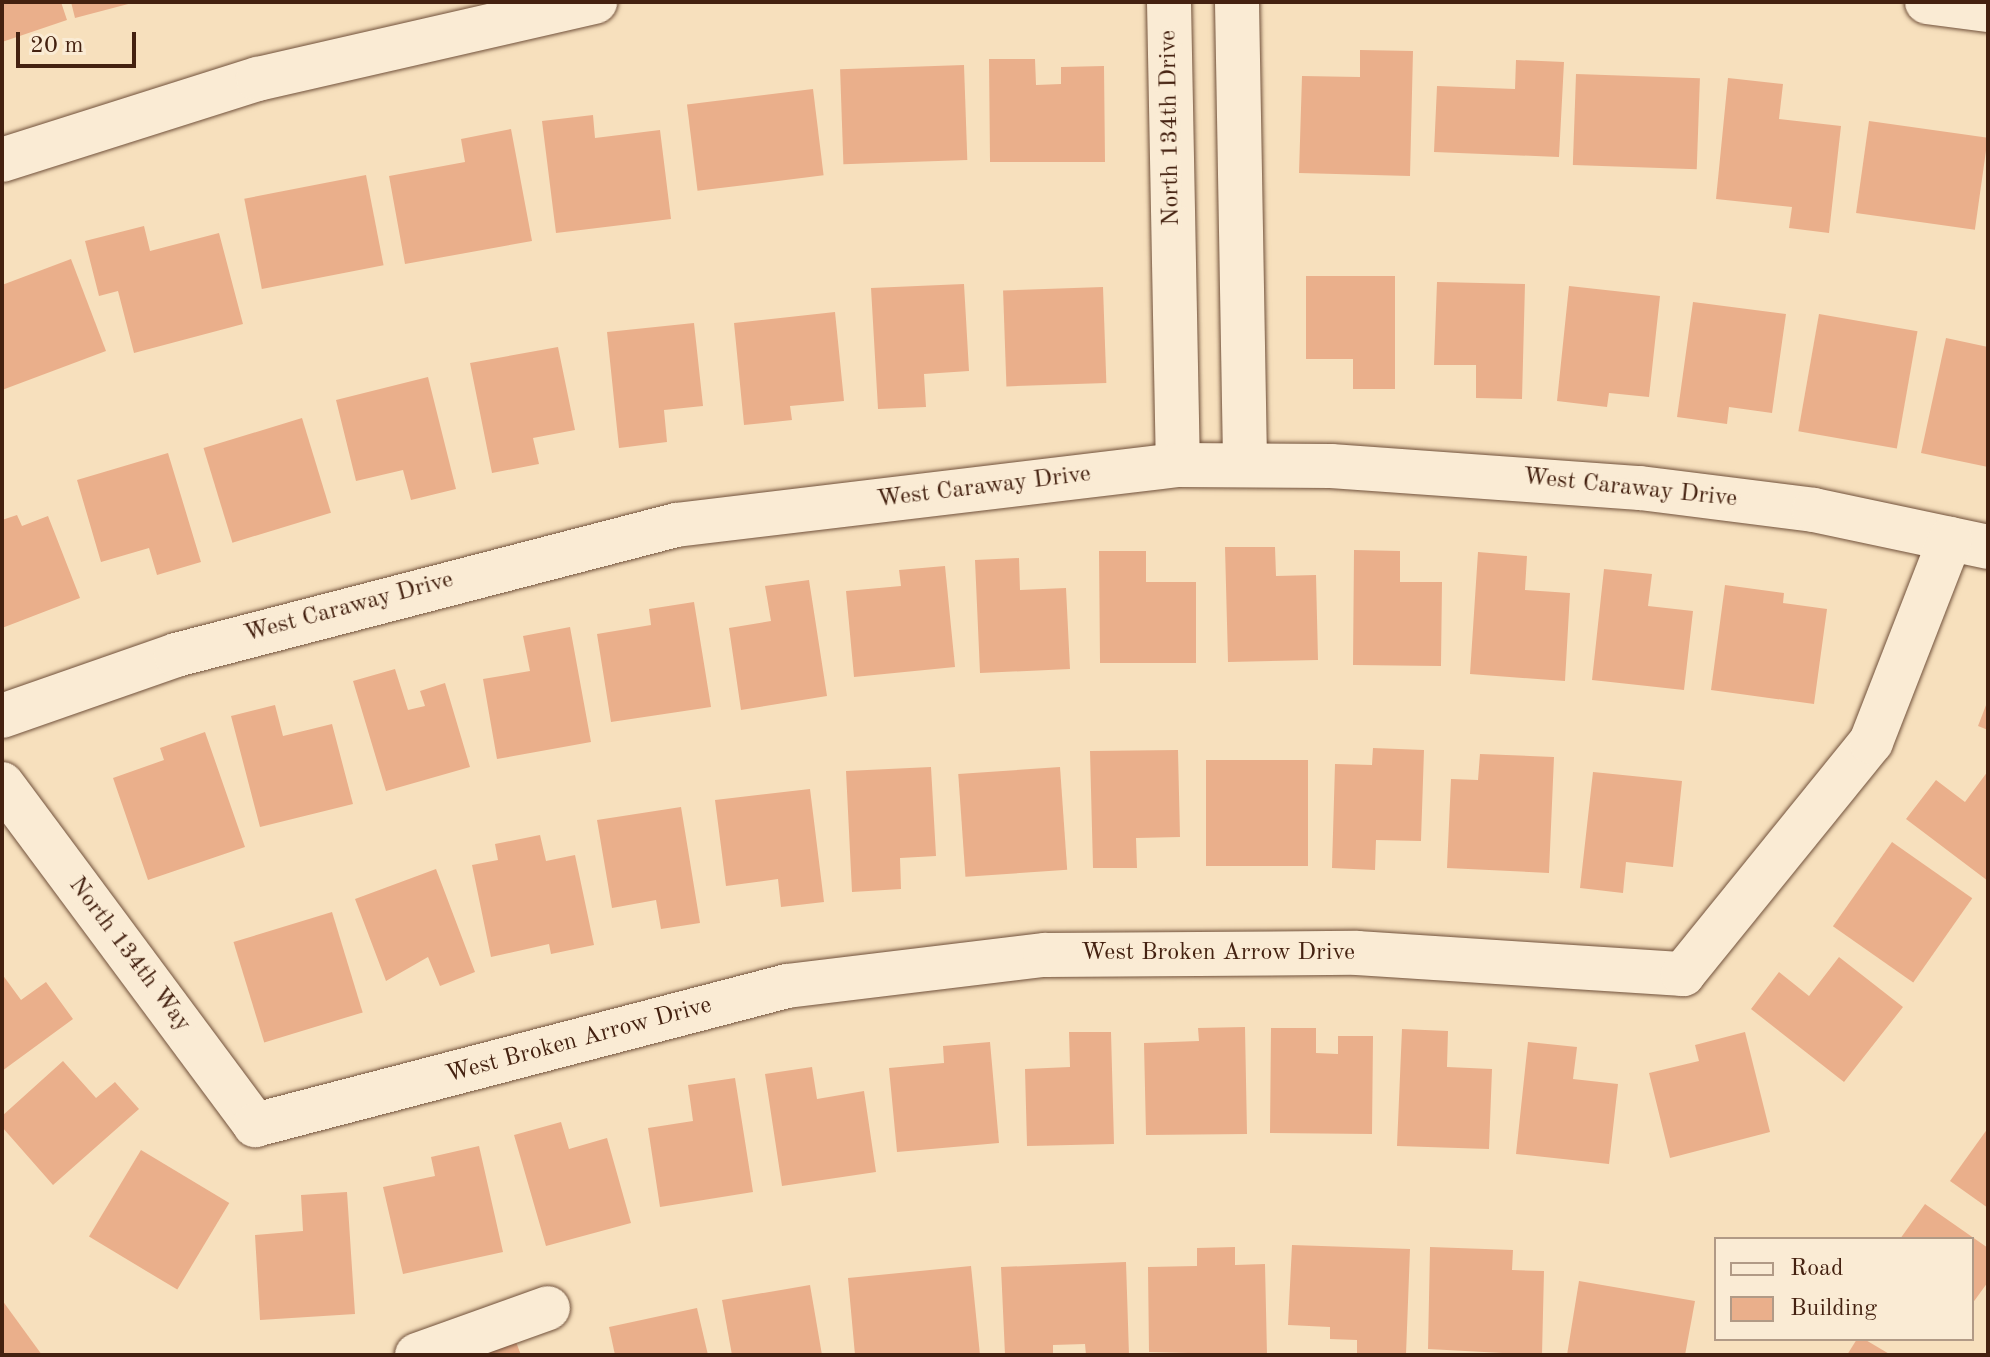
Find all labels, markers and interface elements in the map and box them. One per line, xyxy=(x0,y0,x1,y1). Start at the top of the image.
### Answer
scale bar xyxy=(20,16,140,66)
street label: North 134th Drive xyxy=(1155,30,1187,226)
text: 20 m xyxy=(30,34,84,58)
street label: West Caraway Drive xyxy=(875,461,1093,515)
street label: West Caraway Drive xyxy=(1521,463,1739,515)
street label: West Caraway Drive xyxy=(241,566,457,650)
street label: North 134th Way xyxy=(61,872,197,1038)
street label: West Broken Arrow Drive xyxy=(1081,940,1355,968)
street label: West Broken Arrow Drive xyxy=(443,992,715,1090)
legend xyxy=(1714,1237,1974,1341)
text: Road xyxy=(1790,1257,1843,1281)
text: Building xyxy=(1790,1297,1877,1321)

